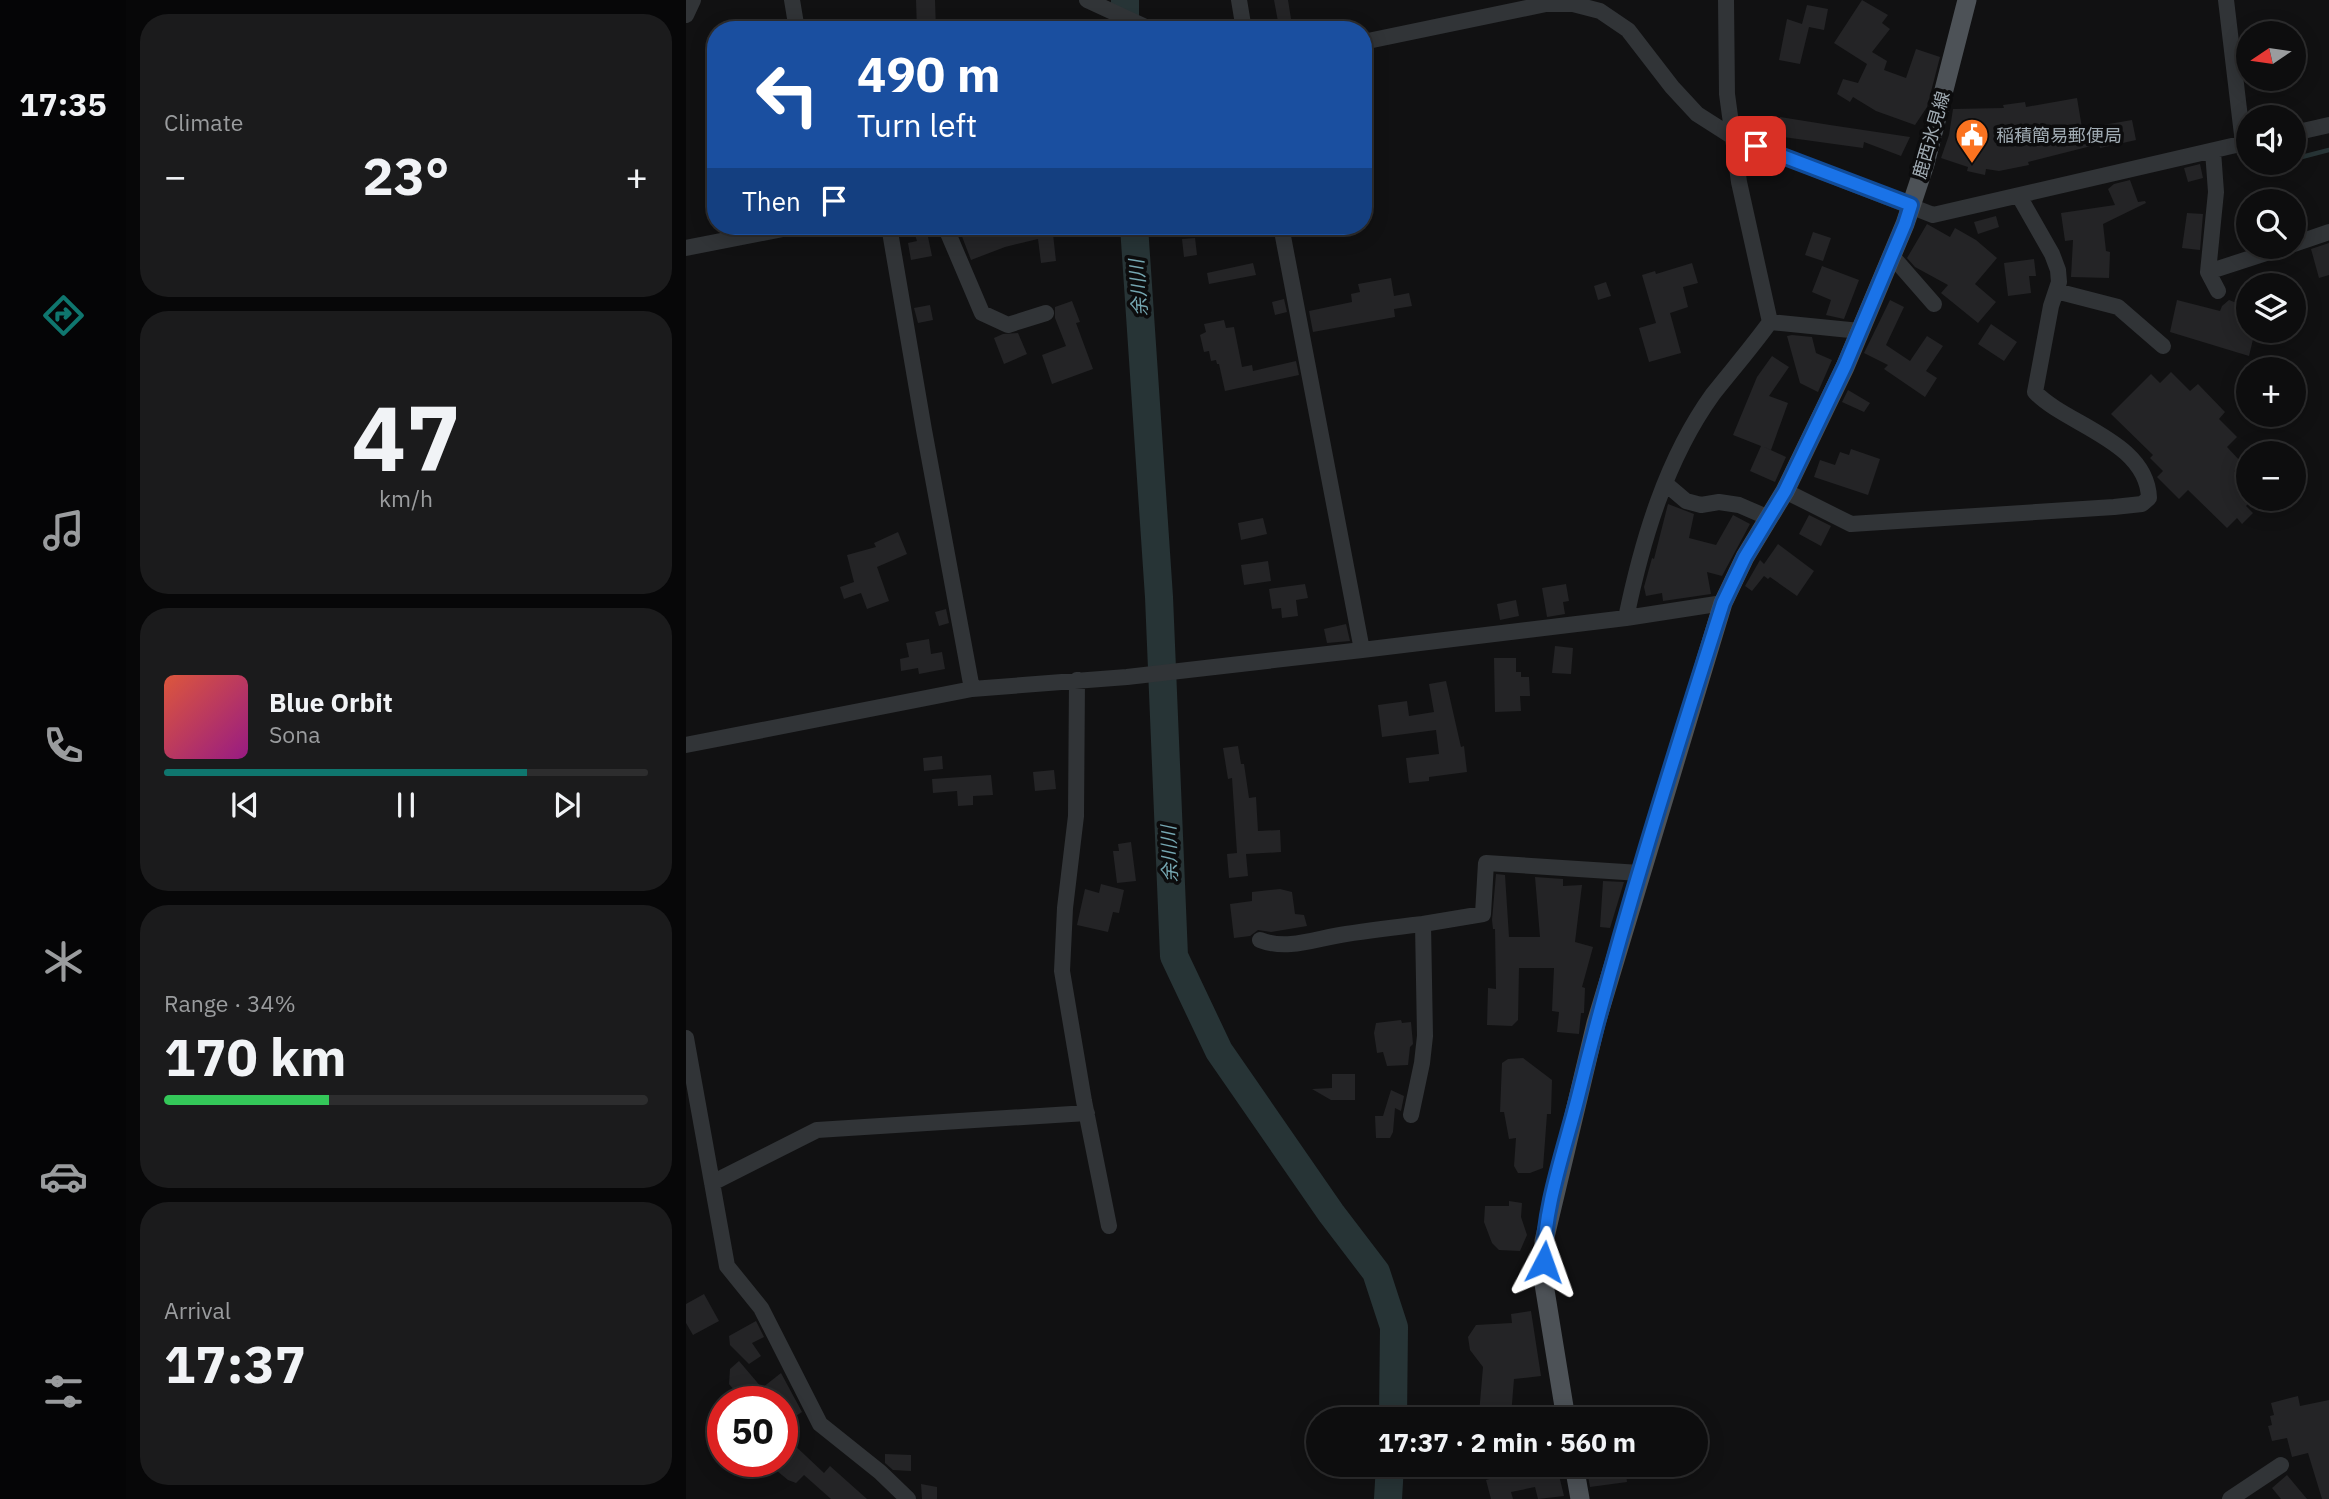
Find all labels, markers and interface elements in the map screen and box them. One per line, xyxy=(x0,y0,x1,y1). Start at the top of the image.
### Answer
north arrow xyxy=(2236,21,2306,91)
map controls xyxy=(2236,21,2306,511)
text: 490 m xyxy=(857,42,1001,105)
icon: left xyxy=(742,49,833,140)
text: 17:35 xyxy=(19,83,107,125)
street label: 鹿西氷見線 xyxy=(1908,89,1954,181)
text: Turn left xyxy=(857,104,977,146)
button: sound xyxy=(2236,105,2306,175)
text: Climate xyxy=(164,107,243,137)
pin xyxy=(1726,116,1786,176)
public building icon: 稲積簡易郵便局 xyxy=(1953,116,1991,165)
place label: 稲積簡易郵便局 xyxy=(1996,124,2122,147)
icon: arrive xyxy=(1737,127,1775,165)
text: 23° xyxy=(363,142,449,209)
text: − xyxy=(164,151,187,200)
text: + xyxy=(625,151,648,200)
icon: arrive xyxy=(815,182,853,220)
text: Then xyxy=(742,184,801,218)
button: search xyxy=(2236,189,2306,259)
water label: 余川川 xyxy=(1124,257,1152,317)
button: layers xyxy=(2236,273,2306,343)
icon: directions xyxy=(39,291,88,340)
button: + xyxy=(2236,357,2306,427)
text: 47 xyxy=(351,378,461,496)
button: − xyxy=(2236,441,2306,511)
text: km/h xyxy=(379,483,433,513)
icon: music xyxy=(39,506,88,555)
text: Blue Orbit xyxy=(269,685,393,719)
text: Sona xyxy=(269,719,321,749)
icon: phone xyxy=(39,721,88,770)
icon: previous xyxy=(226,786,264,824)
icon: pause xyxy=(387,786,425,824)
icon: next xyxy=(548,786,586,824)
water label: 余川川 xyxy=(1156,823,1182,883)
icon: climate xyxy=(39,937,88,986)
text: Range · 34% xyxy=(164,988,296,1018)
text: 170 km xyxy=(164,1023,346,1090)
icon: car xyxy=(39,1152,88,1201)
position arrow xyxy=(1507,1225,1581,1299)
text: Arrival xyxy=(164,1295,231,1325)
text: 17:37 xyxy=(164,1330,306,1397)
icon: filters xyxy=(39,1367,88,1416)
speed limit sign: 50 xyxy=(707,1386,798,1477)
text: 17:37 · 2 min · 560 m xyxy=(1378,1425,1636,1459)

